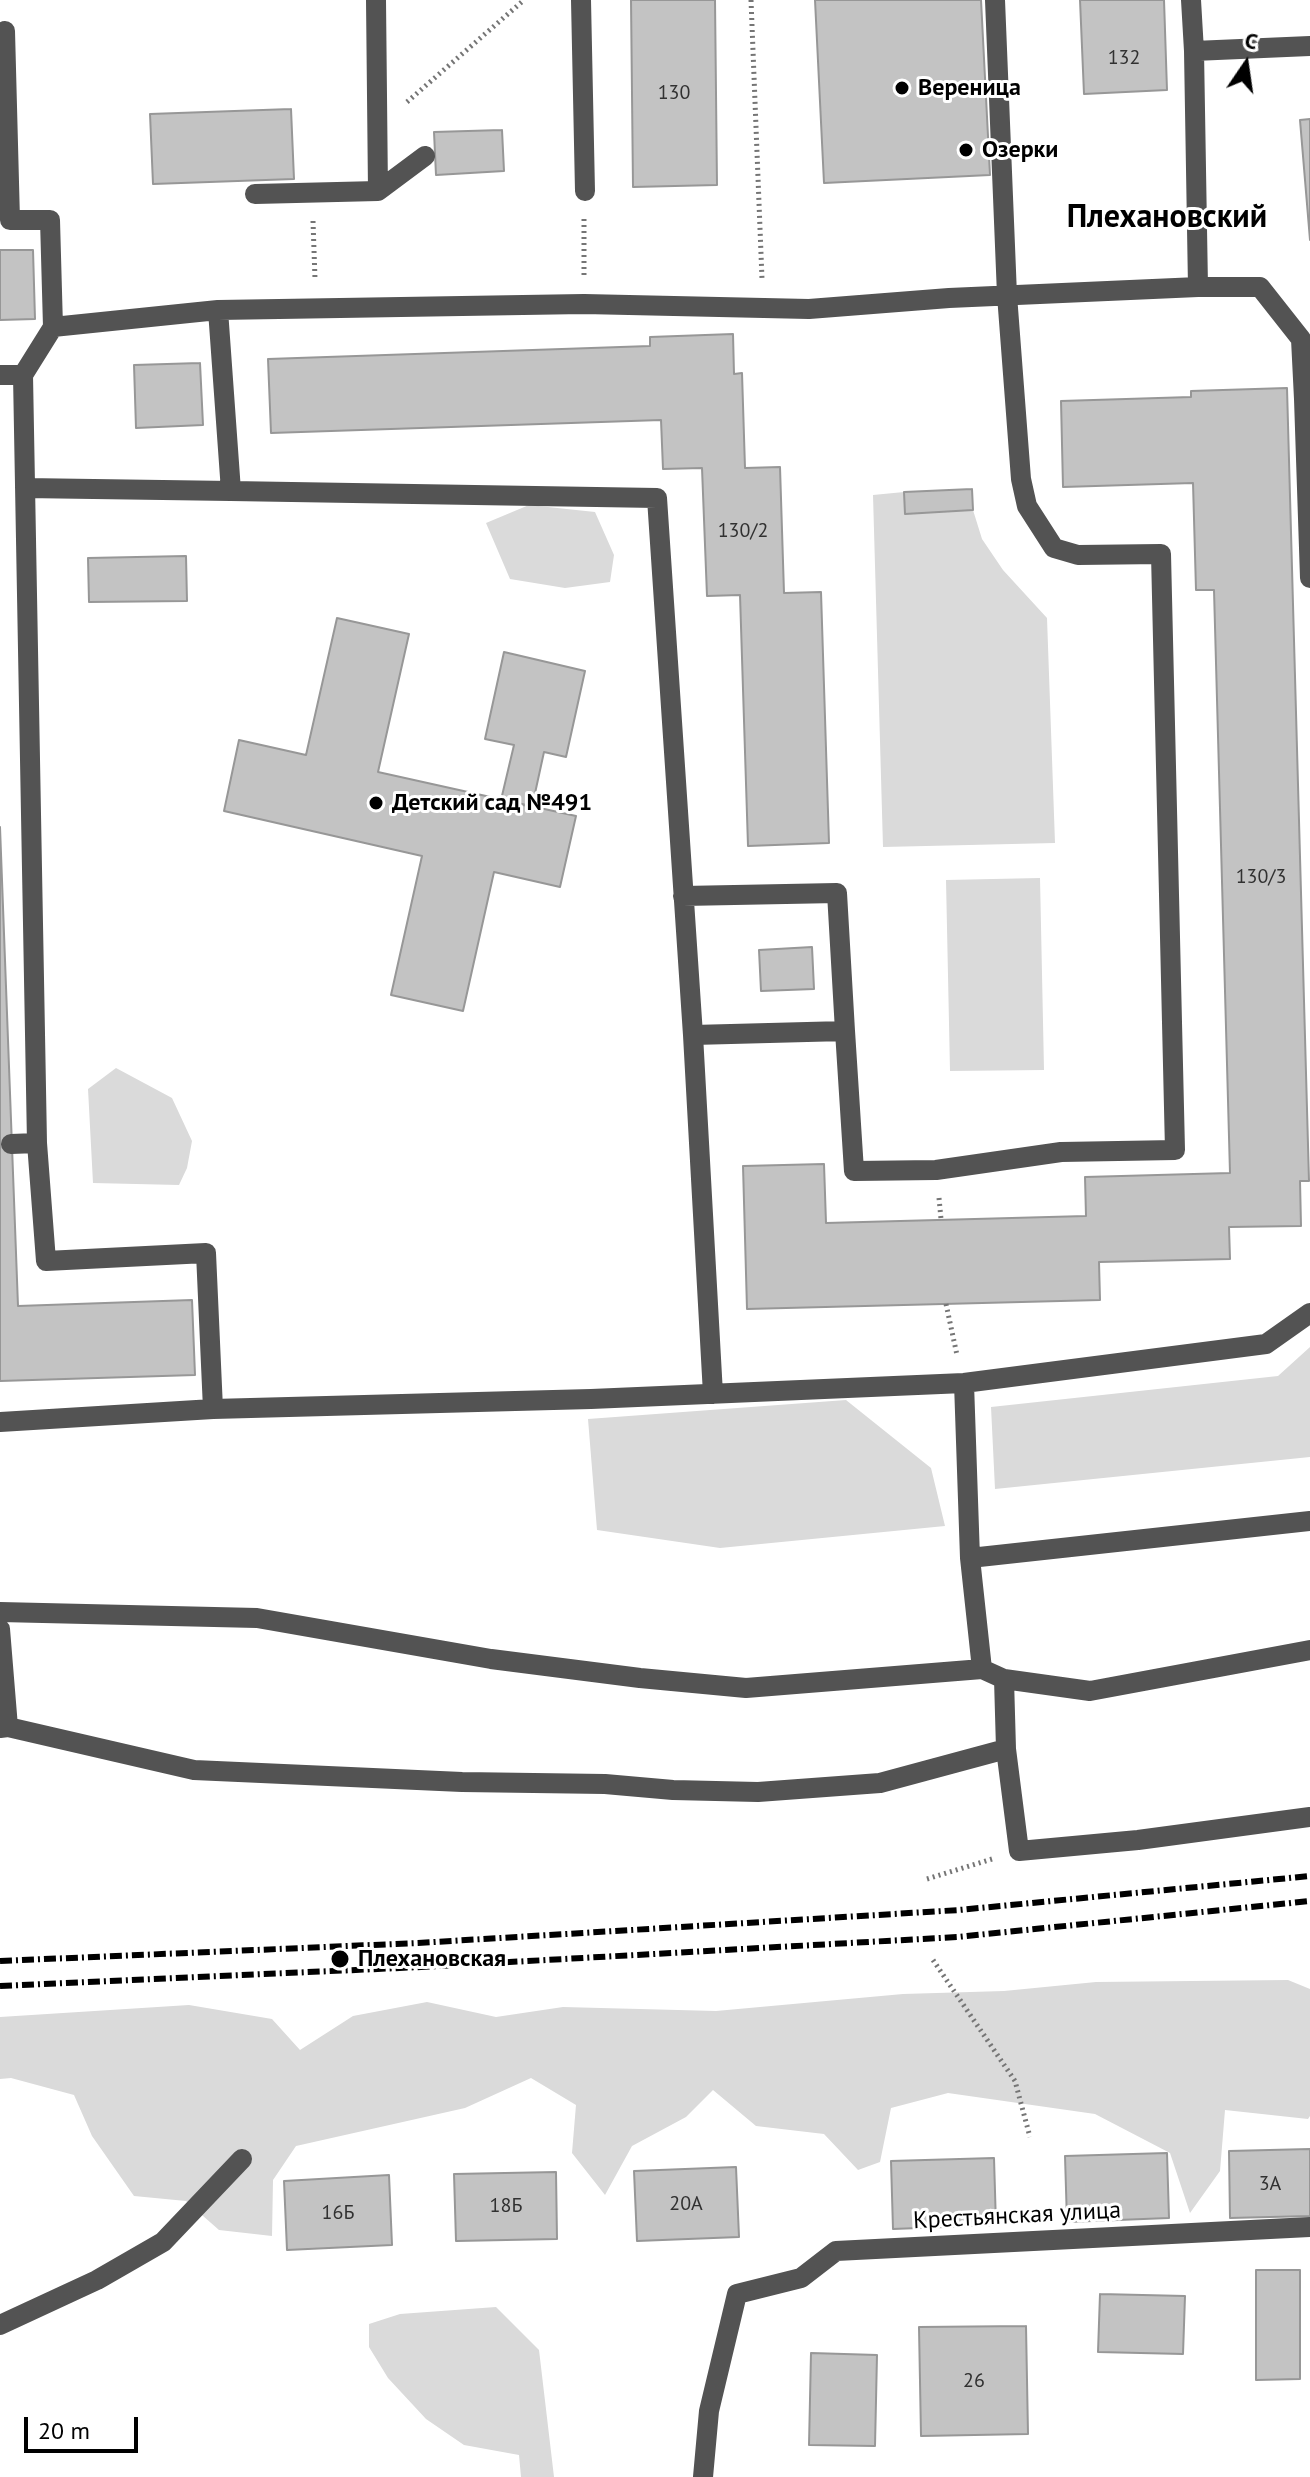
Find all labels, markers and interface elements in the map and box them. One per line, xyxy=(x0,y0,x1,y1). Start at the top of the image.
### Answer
north arrow xyxy=(1206,24,1286,104)
text: С xyxy=(1242,26,1261,56)
house number: 132 xyxy=(1108,46,1140,70)
place label: Вереница xyxy=(918,74,1021,102)
marker: Вереница xyxy=(893,79,911,97)
house number: 130 xyxy=(658,81,690,105)
place label: Озерки xyxy=(982,136,1058,164)
marker: Озерки xyxy=(957,141,975,159)
district label: Плехановский xyxy=(1067,199,1267,237)
house number: 130/2 xyxy=(718,519,768,543)
place label: Детский сад №491 xyxy=(392,789,592,817)
marker: Детский сад №491 xyxy=(367,794,385,812)
house number: 130/3 xyxy=(1236,865,1286,889)
place label: Плехановская xyxy=(358,1945,506,1973)
marker: Плехановская xyxy=(329,1948,351,1970)
house number: 3А xyxy=(1259,2172,1281,2196)
house number: 20А xyxy=(669,2192,703,2216)
house number: 18Б xyxy=(490,2194,522,2218)
street label: Крестьянская улица xyxy=(912,2196,1122,2236)
house number: 16Б xyxy=(322,2201,354,2225)
house number: 26 xyxy=(963,2369,985,2393)
scale bar xyxy=(28,2401,142,2451)
text: 20 m xyxy=(38,2415,90,2446)

